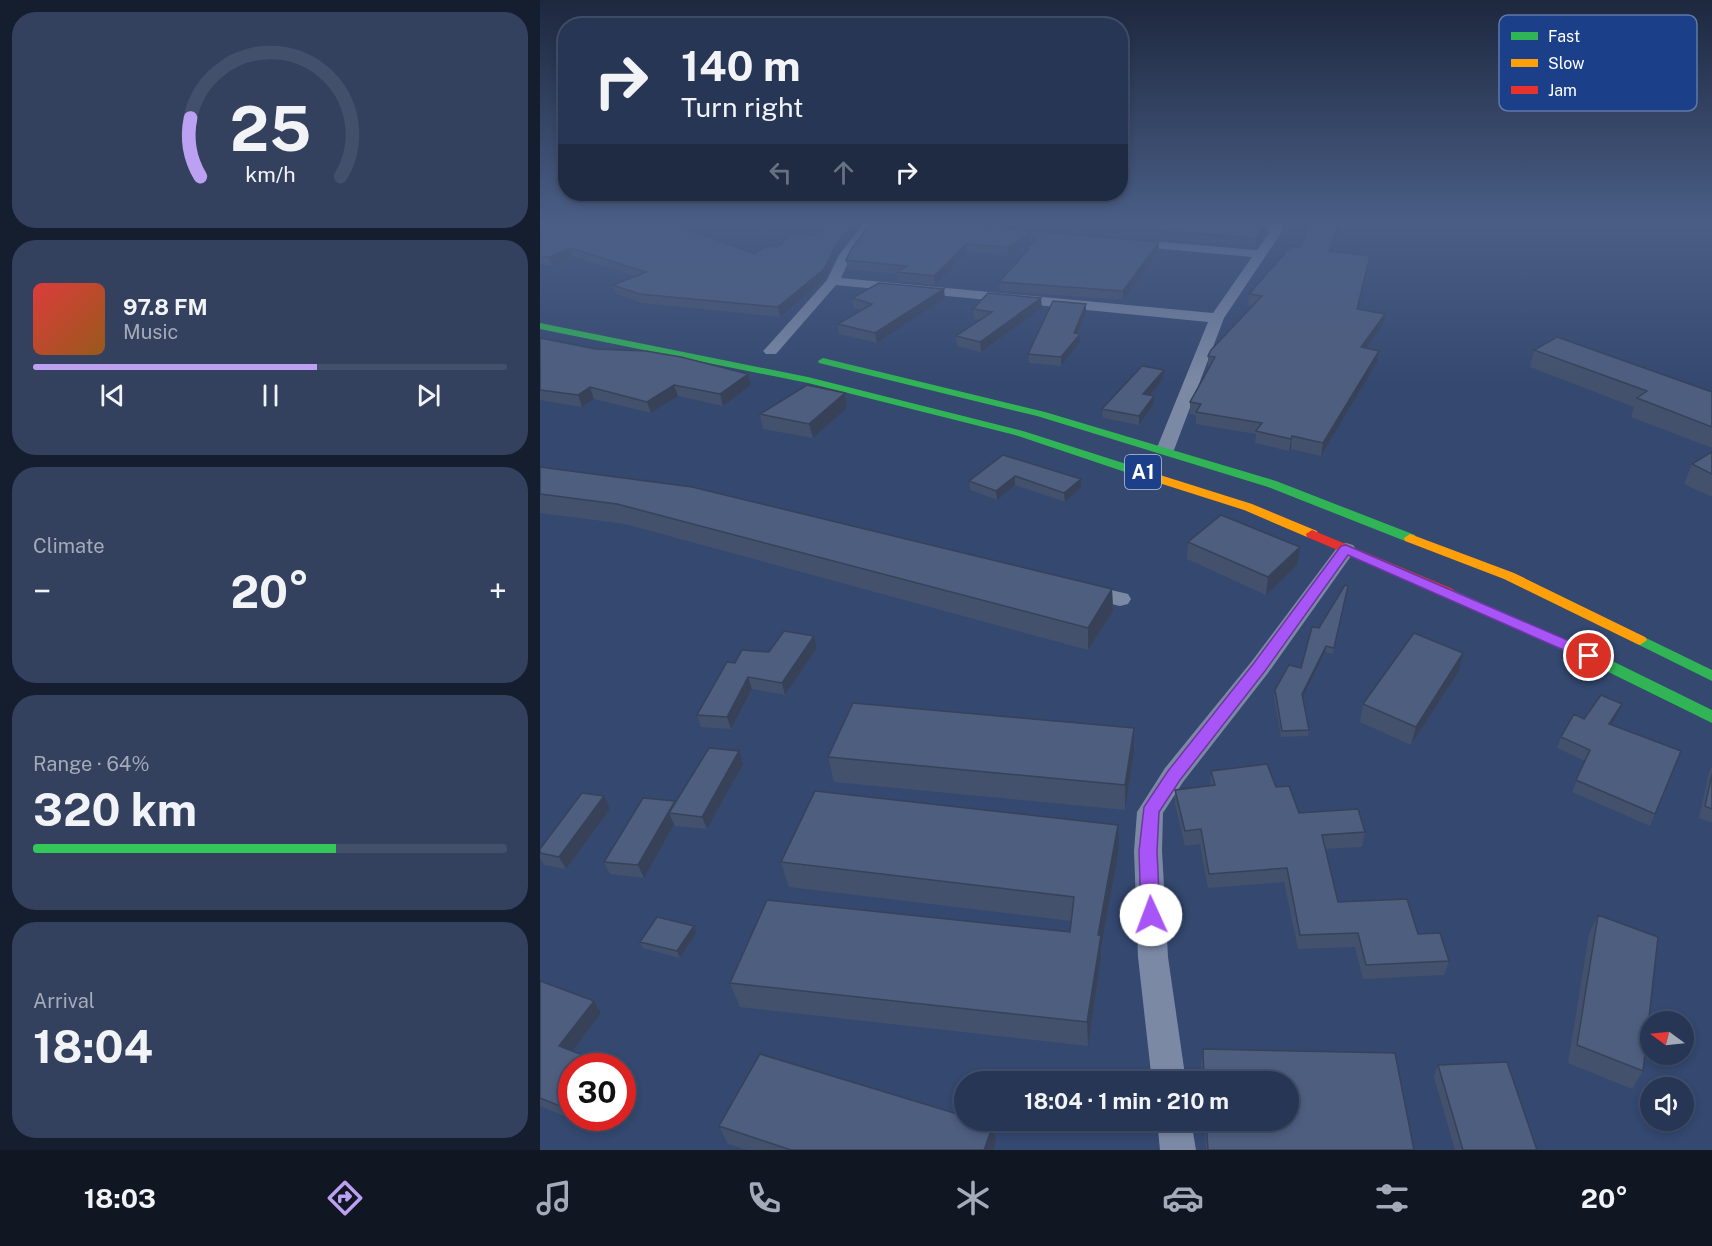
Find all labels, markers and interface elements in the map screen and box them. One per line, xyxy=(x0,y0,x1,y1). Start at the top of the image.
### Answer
legend xyxy=(1499,15,1697,111)
text: Fast xyxy=(1548,27,1580,46)
text: 140 m xyxy=(681,41,801,90)
icon: right xyxy=(582,42,660,120)
text: Slow xyxy=(1548,54,1585,73)
text: Jam xyxy=(1548,81,1577,100)
text: Turn right xyxy=(681,91,804,123)
text: 25 xyxy=(229,92,311,165)
icon: left xyxy=(764,156,797,189)
icon: ahead xyxy=(827,156,860,189)
icon: right xyxy=(890,156,923,189)
text: km/h xyxy=(245,162,295,187)
text: 97.8 FM xyxy=(123,294,208,320)
text: Music xyxy=(123,320,178,344)
icon: previous xyxy=(96,379,129,412)
icon: pause xyxy=(254,379,287,412)
icon: next xyxy=(412,379,445,412)
road number: A1 xyxy=(1125,455,1161,489)
text: Climate xyxy=(33,534,105,558)
text: 20° xyxy=(231,565,309,618)
text: − xyxy=(33,572,51,610)
text: + xyxy=(489,572,507,610)
pin xyxy=(1563,630,1614,681)
icon: arrive xyxy=(1572,639,1605,672)
text: Range · 64% xyxy=(33,752,150,776)
text: 320 km xyxy=(33,783,197,836)
position arrow xyxy=(1119,883,1183,947)
text: Arrival xyxy=(33,989,95,1013)
north arrow xyxy=(1640,1011,1694,1065)
map controls xyxy=(1640,1011,1694,1131)
text: 18:04 xyxy=(33,1020,153,1073)
speed limit sign: 30 xyxy=(558,1053,636,1131)
button: sound xyxy=(1640,1077,1694,1131)
text: 18:04 · 1 min · 210 m xyxy=(1024,1088,1229,1114)
icon: directions xyxy=(324,1177,366,1219)
icon: music xyxy=(533,1177,575,1219)
icon: phone xyxy=(743,1177,785,1219)
icon: climate xyxy=(952,1177,994,1219)
icon: car xyxy=(1162,1177,1204,1219)
icon: filters xyxy=(1371,1177,1413,1219)
text: 18:03 xyxy=(84,1182,156,1214)
text: 20° xyxy=(1581,1182,1628,1214)

